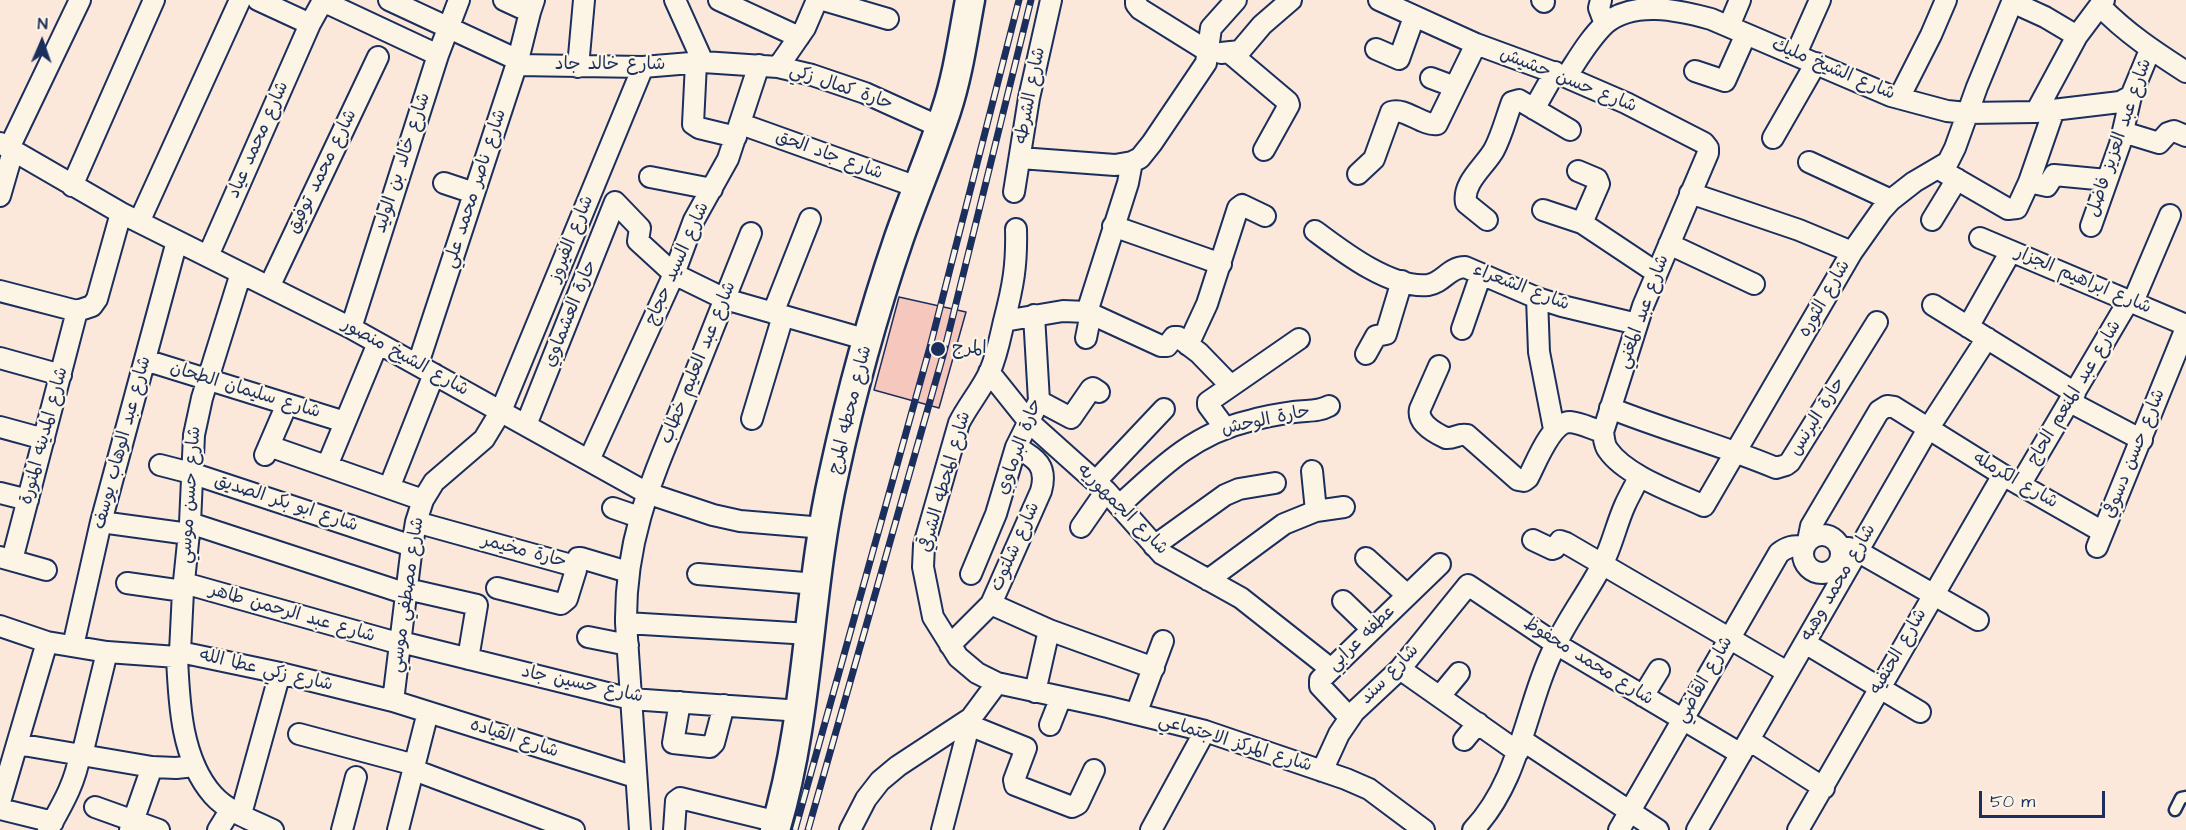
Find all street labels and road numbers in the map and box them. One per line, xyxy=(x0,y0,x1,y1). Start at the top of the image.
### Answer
street label: شارع الشيخ مليك xyxy=(1768,34,1898,106)
street label: شارع حسن حشيش xyxy=(1496,44,1640,118)
street label: شارع الشرطه xyxy=(1011,46,1051,146)
street label: شارع خالد جاد xyxy=(555,54,665,76)
street label: شارع عبد العزيز فاضل xyxy=(2083,56,2157,220)
street label: حارة كمال زكي xyxy=(787,60,895,116)
street label: شارع محمد عياد xyxy=(224,78,294,202)
street label: شارع خالد بن الوليد xyxy=(370,90,436,236)
street label: شارع محمد توفيق xyxy=(284,106,362,238)
street label: شارع ناصر محمد علي xyxy=(440,107,512,271)
street label: شارع جاد الحق xyxy=(772,127,886,185)
street label: شارع الفيروز xyxy=(545,193,599,285)
street label: شارع السيد حجاج xyxy=(641,199,715,329)
street label: شارع ابراهيم الجزار xyxy=(2012,243,2154,319)
street label: شارع عبد المغني xyxy=(1613,252,1675,372)
street label: حارة العشماوي xyxy=(540,257,602,371)
street label: شارع الثوره xyxy=(1794,257,1856,341)
street label: شارع الشعراء xyxy=(1470,260,1572,316)
street label: شارع عبد العليم خطاب xyxy=(657,279,741,447)
street label: شارع الشيخ منصور xyxy=(338,314,472,402)
street label: شارع عبد المنعم الحاج xyxy=(2023,317,2127,469)
street label: شارع محطه المرج xyxy=(825,344,877,476)
street label: شارع عبد الوهاب يوسف xyxy=(89,354,157,532)
street label: شارع سليمان الطحان xyxy=(167,358,323,424)
street label: شارع المدينه المنورة xyxy=(16,365,74,507)
street label: حارة البرنس xyxy=(1785,374,1851,460)
street label: شارع حسن دسوقي xyxy=(2099,386,2171,522)
street label: حارة البرماوي xyxy=(993,396,1047,498)
street label: حارة الوحش xyxy=(1220,401,1312,441)
street label: شارع المحطه الشرقي xyxy=(916,409,976,555)
street label: شارع حسن موسي xyxy=(175,426,207,564)
street label: شارع الكرمله xyxy=(1969,448,2061,514)
street label: شارع الجمهوريه xyxy=(1072,460,1172,560)
street label: شارع ابو بكر الصديق xyxy=(211,471,361,537)
street label: شارع شلتوت xyxy=(987,499,1045,595)
street label: شارع مصطفي موسي xyxy=(386,516,430,674)
street label: شارع محمد وهبه xyxy=(1797,521,1881,645)
street label: حارة مخيمر xyxy=(479,530,569,574)
street label: شارع عبد الرحمن طاهر xyxy=(207,580,377,648)
street label: عطفه عرابي xyxy=(1324,602,1400,676)
street label: شارع الحنفيه xyxy=(1866,605,1932,699)
street label: شارع محمد محفوظ xyxy=(1519,613,1657,711)
street label: شارع القاضي xyxy=(1672,633,1738,727)
street label: شارع سند xyxy=(1356,640,1424,710)
street label: شارع زكي عطا الله xyxy=(197,645,335,697)
street label: شارع حسين جاد xyxy=(519,662,645,708)
street label: شارع المركز الاجتماعي xyxy=(1156,710,1314,778)
street label: شارع القياده xyxy=(467,715,561,763)

